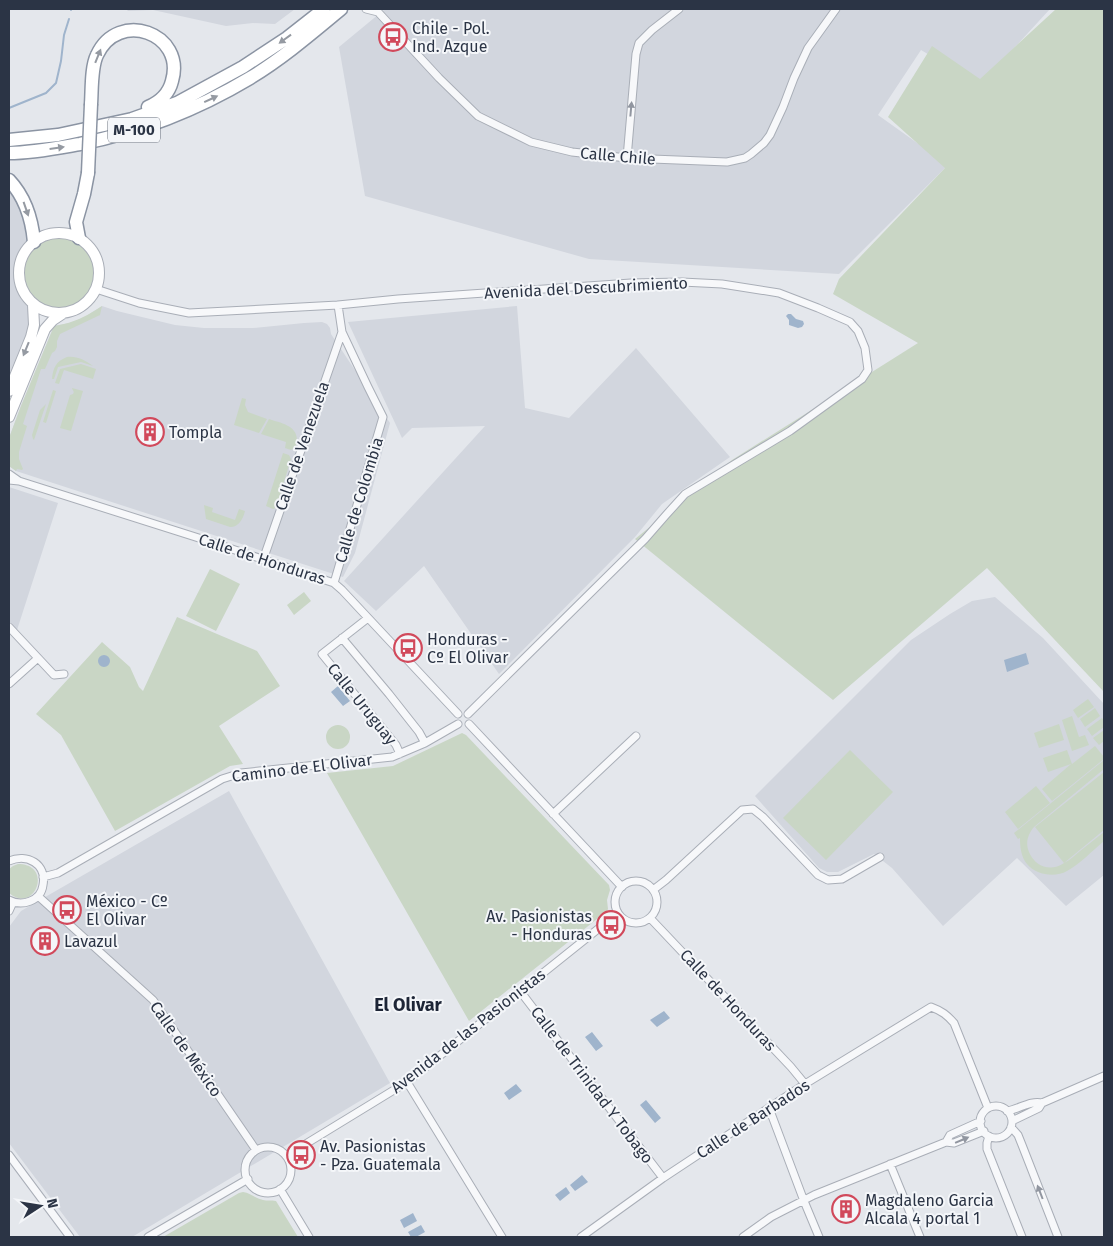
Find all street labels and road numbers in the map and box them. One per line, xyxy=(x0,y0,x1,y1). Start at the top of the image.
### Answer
road number: M-100 xyxy=(108,118,160,142)
street label: Calle Chile xyxy=(580,143,656,169)
street label: Avenida del Descubrimiento xyxy=(484,273,688,303)
street label: Calle de Venezuela xyxy=(271,379,333,513)
street label: Calle de Colombia xyxy=(331,435,387,565)
street label: Calle de Honduras xyxy=(196,530,328,588)
street label: Calle Uruguay xyxy=(323,659,401,749)
street label: Camino de El Olivar xyxy=(231,750,374,786)
street label: Calle de Honduras xyxy=(676,945,780,1055)
street label: Avenida de las Pasionistas xyxy=(387,965,549,1097)
street label: Calle de México xyxy=(146,998,226,1100)
street label: Calle de Trinidad Y Tobago xyxy=(527,1003,657,1167)
street label: Calle de Barbados xyxy=(693,1075,813,1163)

